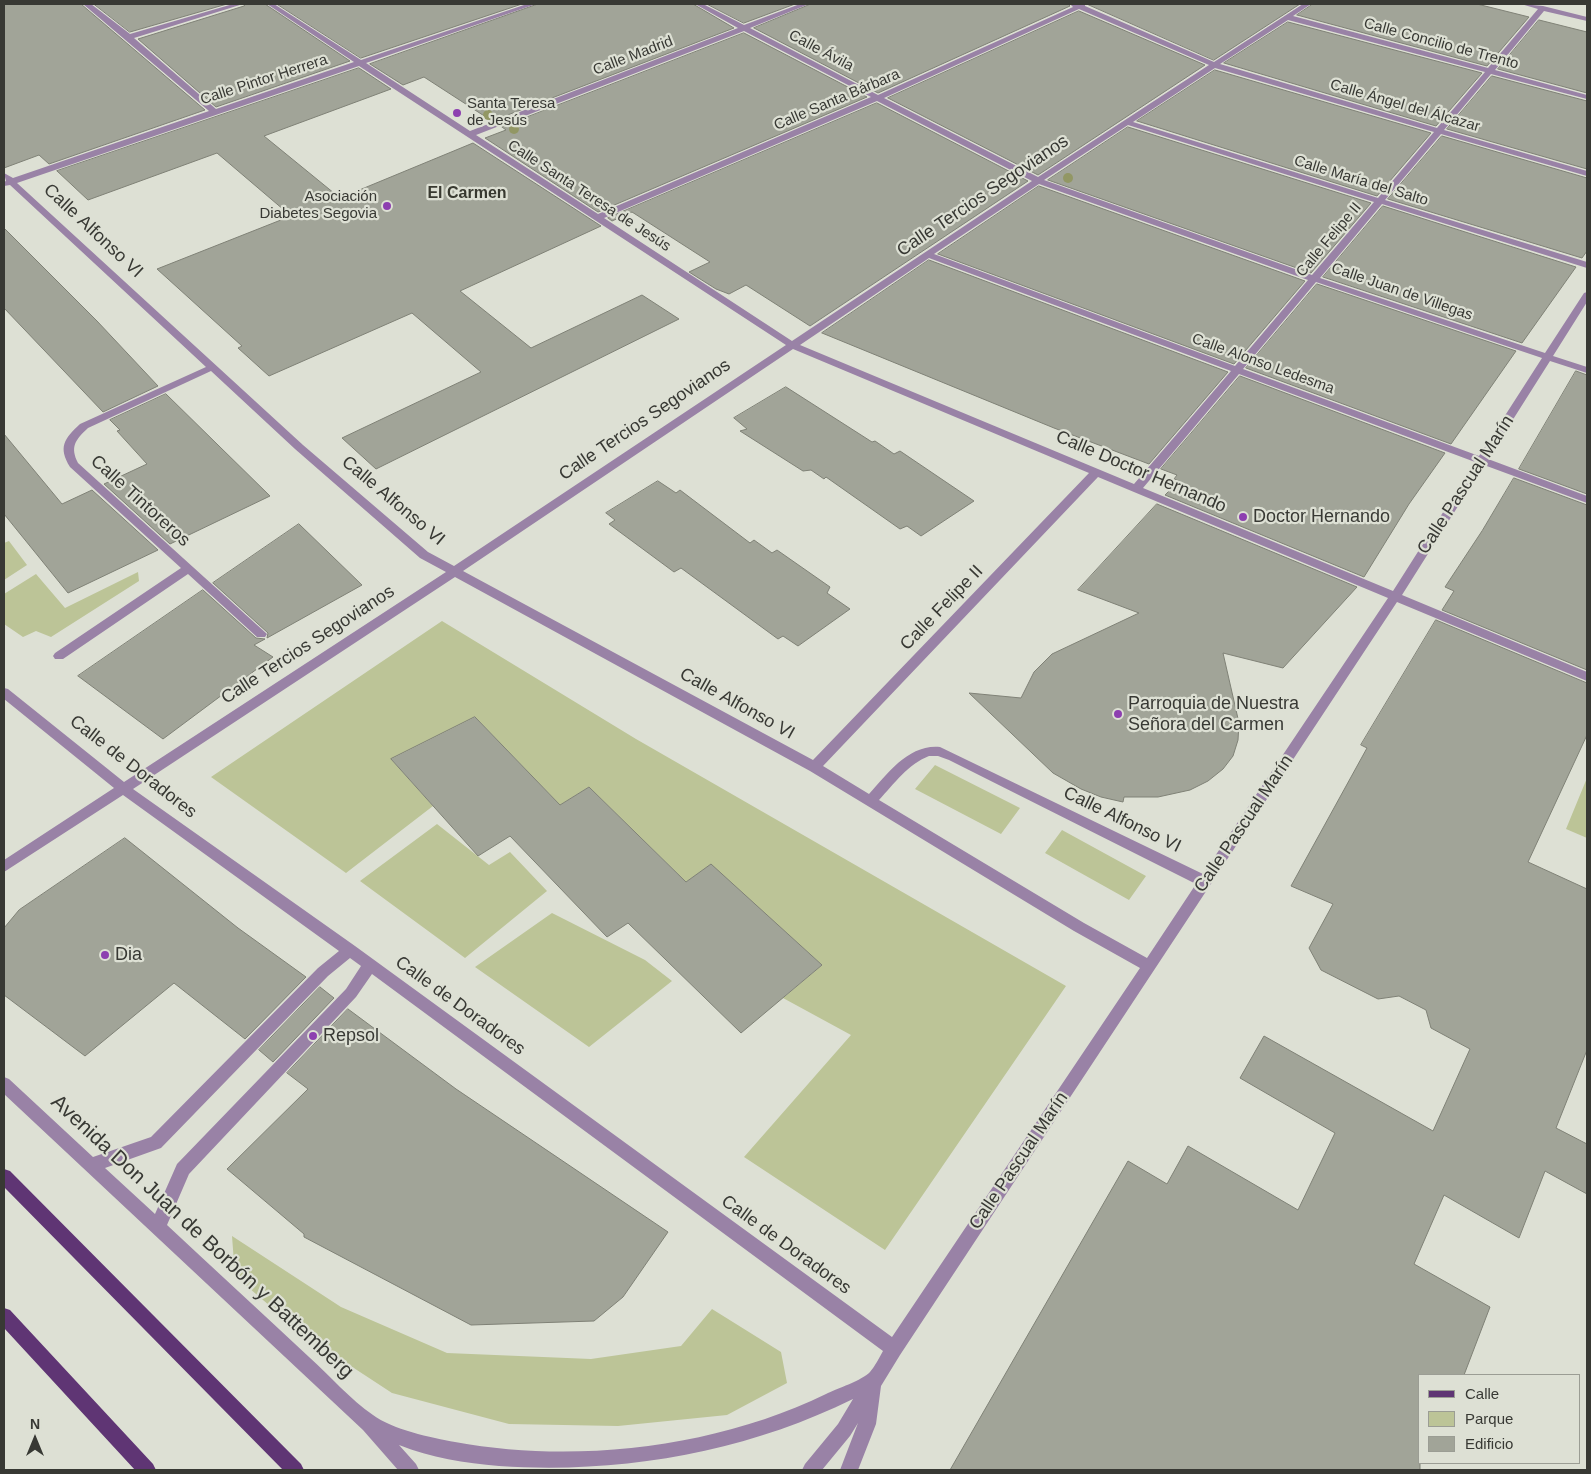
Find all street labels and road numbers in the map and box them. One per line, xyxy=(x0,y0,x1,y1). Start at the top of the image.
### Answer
street label: Calle Concilio de Trento xyxy=(1362,15,1520,73)
street label: Calle Ávila xyxy=(785,26,857,76)
street label: Calle Madrid xyxy=(590,33,676,79)
street label: Calle Pintor Herrera xyxy=(198,51,330,109)
street label: Calle Santa Bárbara xyxy=(771,65,903,135)
street label: Calle Ángel del Álcazar xyxy=(1328,76,1482,136)
street label: Calle Tercios Segovianos xyxy=(893,131,1073,261)
street label: Calle Santa Teresa de Jesús xyxy=(504,136,674,256)
street label: Calle María del Salto xyxy=(1292,152,1430,210)
street label: Calle Alfonso VI xyxy=(39,179,147,283)
street label: Calle Felipe II xyxy=(1293,199,1365,281)
street label: Calle Juan de Villegas xyxy=(1329,259,1475,325)
street label: Calle Alonso Ledesma xyxy=(1189,330,1337,398)
street label: Calle Tercios Segovianos xyxy=(555,355,735,485)
street label: Calle Pascual Marín xyxy=(1413,412,1519,558)
street label: Calle Doctor Hernando xyxy=(1053,426,1229,518)
street label: Calle Tintoreros xyxy=(86,451,194,551)
street label: Calle Alfonso VI xyxy=(337,452,449,550)
street label: Calle Felipe II xyxy=(896,561,988,655)
street label: Calle Tercios Segovianos xyxy=(217,581,399,709)
street label: Calle Alfonso VI xyxy=(676,664,798,744)
street label: Calle de Doradores xyxy=(65,711,201,823)
street label: Calle Pascual Marín xyxy=(1190,751,1298,897)
street label: Calle Alfonso VI xyxy=(1060,782,1184,858)
street label: Calle de Doradores xyxy=(391,952,529,1060)
street label: Calle Pascual Marín xyxy=(965,1088,1073,1234)
street label: Avenida Don Juan de Borbón y Battemberg xyxy=(45,1090,359,1384)
street label: Calle de Doradores xyxy=(717,1191,855,1299)

